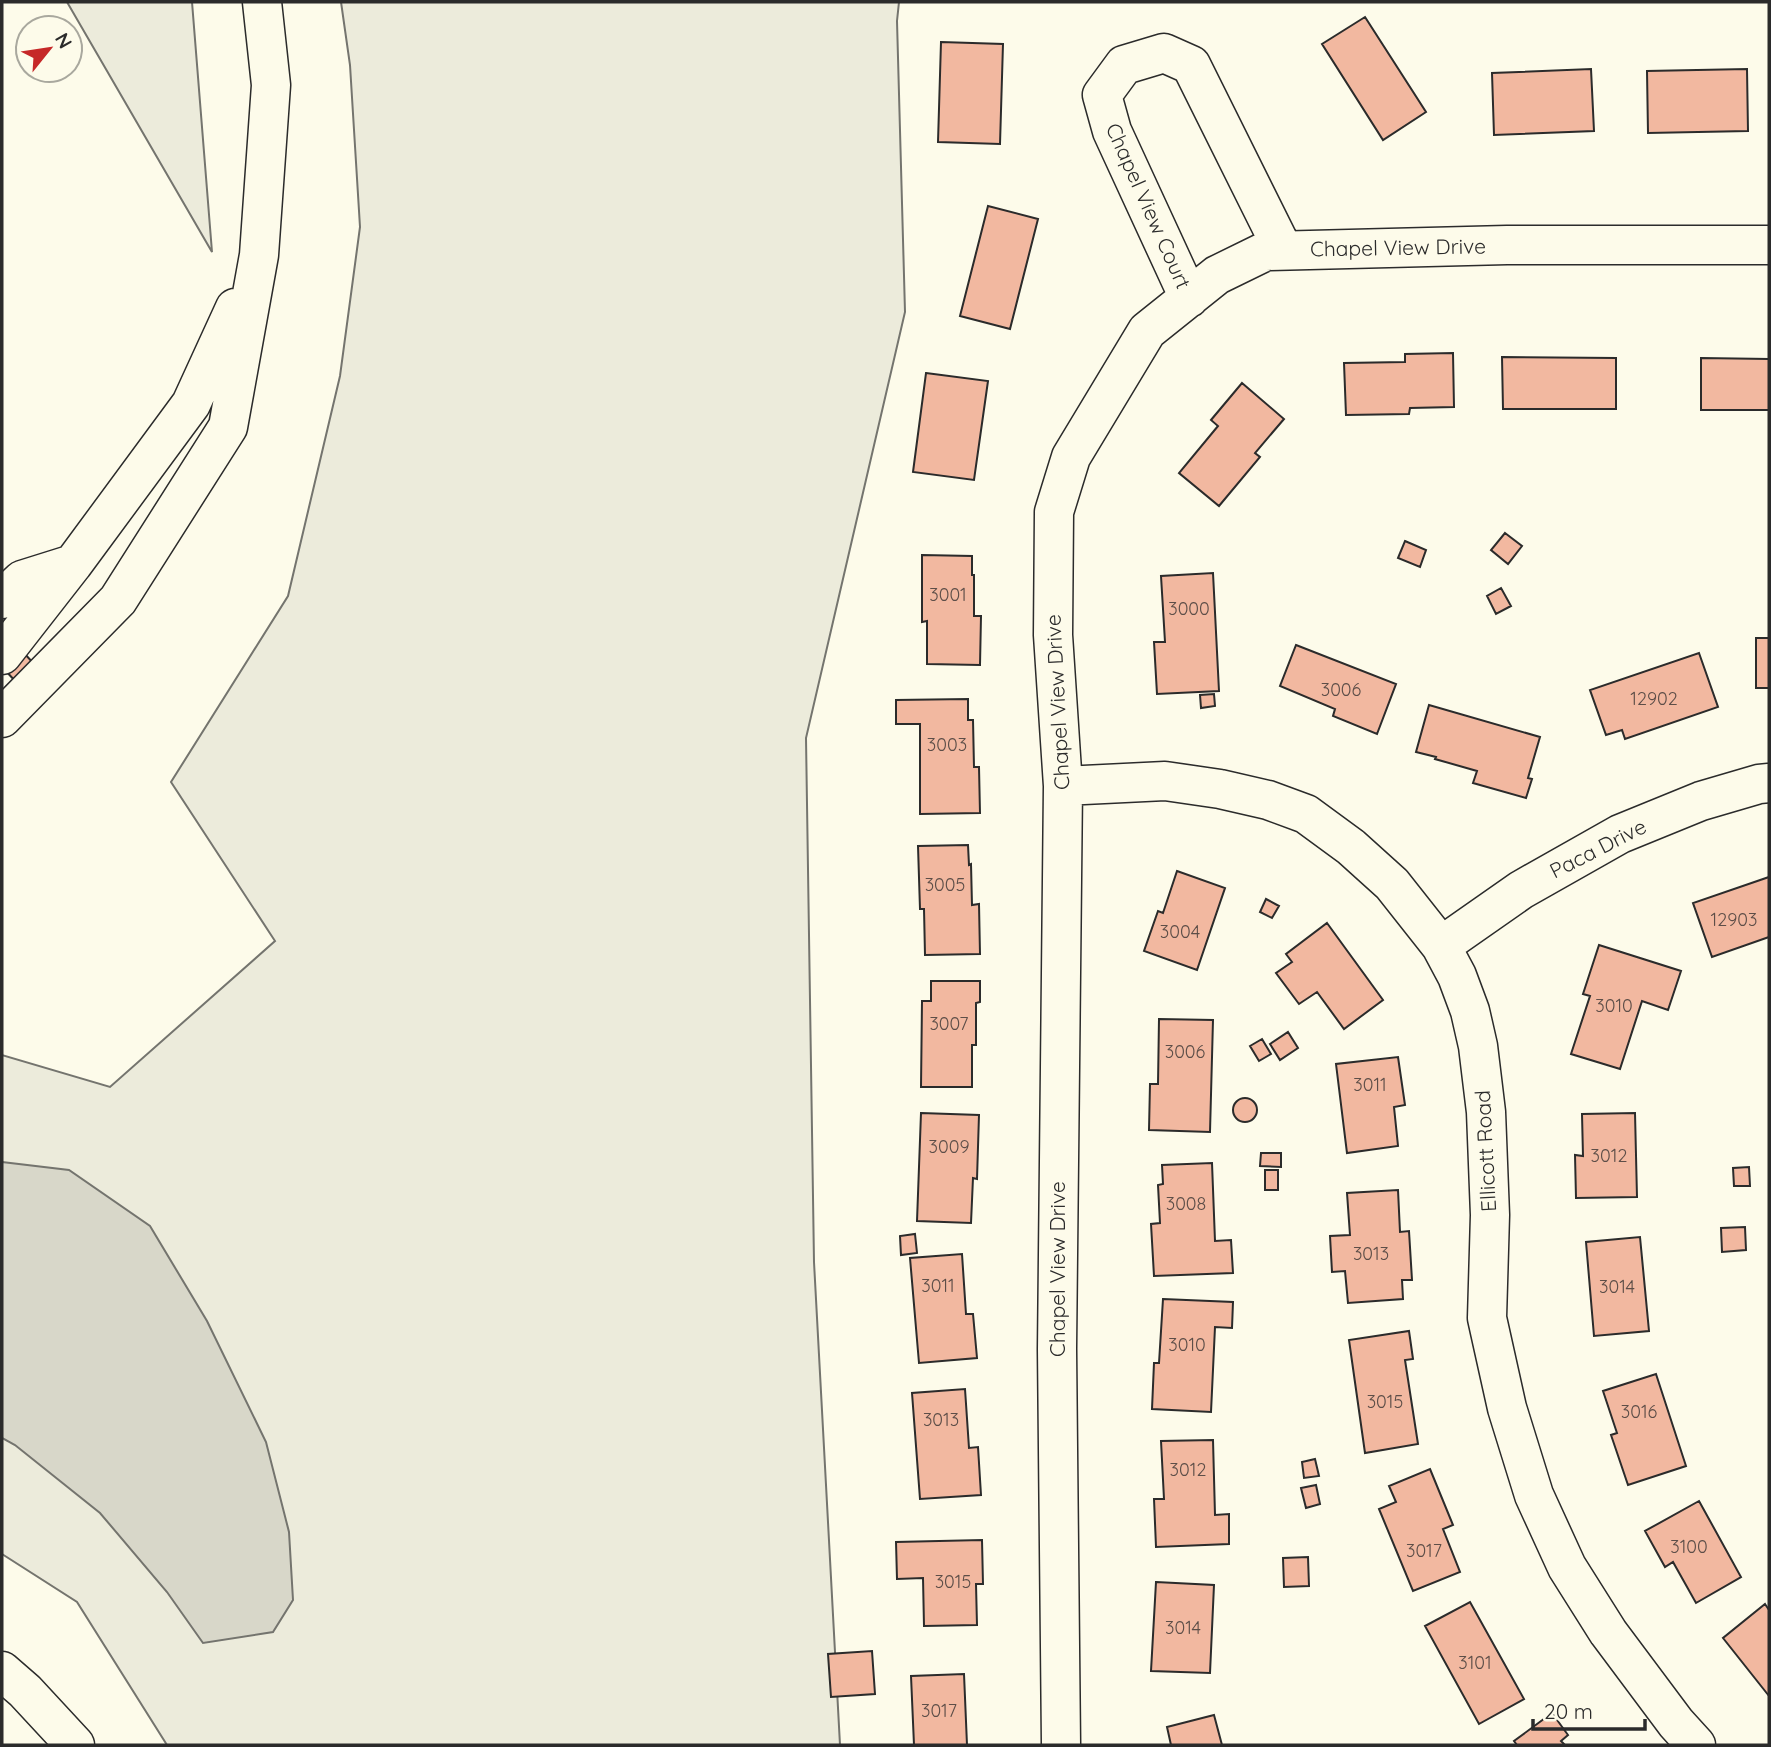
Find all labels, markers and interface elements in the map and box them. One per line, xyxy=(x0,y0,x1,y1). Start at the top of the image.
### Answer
north arrow xyxy=(14,14,84,84)
text: N xyxy=(50,28,78,53)
street label: Chapel View Court xyxy=(1101,119,1197,293)
street label: Chapel View Drive xyxy=(1310,232,1486,262)
house number: 3001 xyxy=(929,583,967,606)
house number: 3000 xyxy=(1168,597,1210,620)
street label: Chapel View Drive xyxy=(1039,614,1075,791)
house number: 3006 xyxy=(1321,678,1362,701)
house number: 12902 xyxy=(1630,687,1678,710)
house number: 3003 xyxy=(927,733,967,756)
street label: Paca Drive xyxy=(1545,813,1650,884)
house number: 3005 xyxy=(925,873,965,896)
house number: 12903 xyxy=(1711,908,1757,931)
house number: 3004 xyxy=(1160,920,1200,943)
house number: 3010 xyxy=(1595,994,1633,1017)
house number: 3007 xyxy=(929,1012,969,1035)
house number: 3006 xyxy=(1165,1040,1206,1063)
house number: 3011 xyxy=(1353,1073,1387,1096)
street label: Ellicott Road xyxy=(1469,1090,1501,1213)
house number: 3009 xyxy=(929,1135,969,1158)
house number: 3012 xyxy=(1591,1144,1627,1167)
street label: Chapel View Drive xyxy=(1044,1181,1070,1357)
house number: 3008 xyxy=(1166,1192,1206,1215)
house number: 3013 xyxy=(1353,1242,1389,1265)
house number: 3011 xyxy=(921,1274,955,1297)
house number: 3014 xyxy=(1599,1275,1635,1298)
house number: 3010 xyxy=(1168,1333,1206,1356)
house number: 3015 xyxy=(1367,1390,1403,1413)
house number: 3016 xyxy=(1621,1400,1658,1423)
house number: 3013 xyxy=(923,1408,959,1431)
house number: 3012 xyxy=(1170,1458,1206,1481)
house number: 3100 xyxy=(1670,1535,1708,1558)
house number: 3017 xyxy=(1406,1539,1442,1562)
house number: 3015 xyxy=(935,1570,971,1593)
house number: 3014 xyxy=(1165,1616,1201,1639)
house number: 3101 xyxy=(1458,1651,1492,1674)
scale bar xyxy=(1533,1688,1645,1732)
text: 20 m xyxy=(1544,1698,1593,1724)
house number: 3017 xyxy=(921,1699,957,1722)

